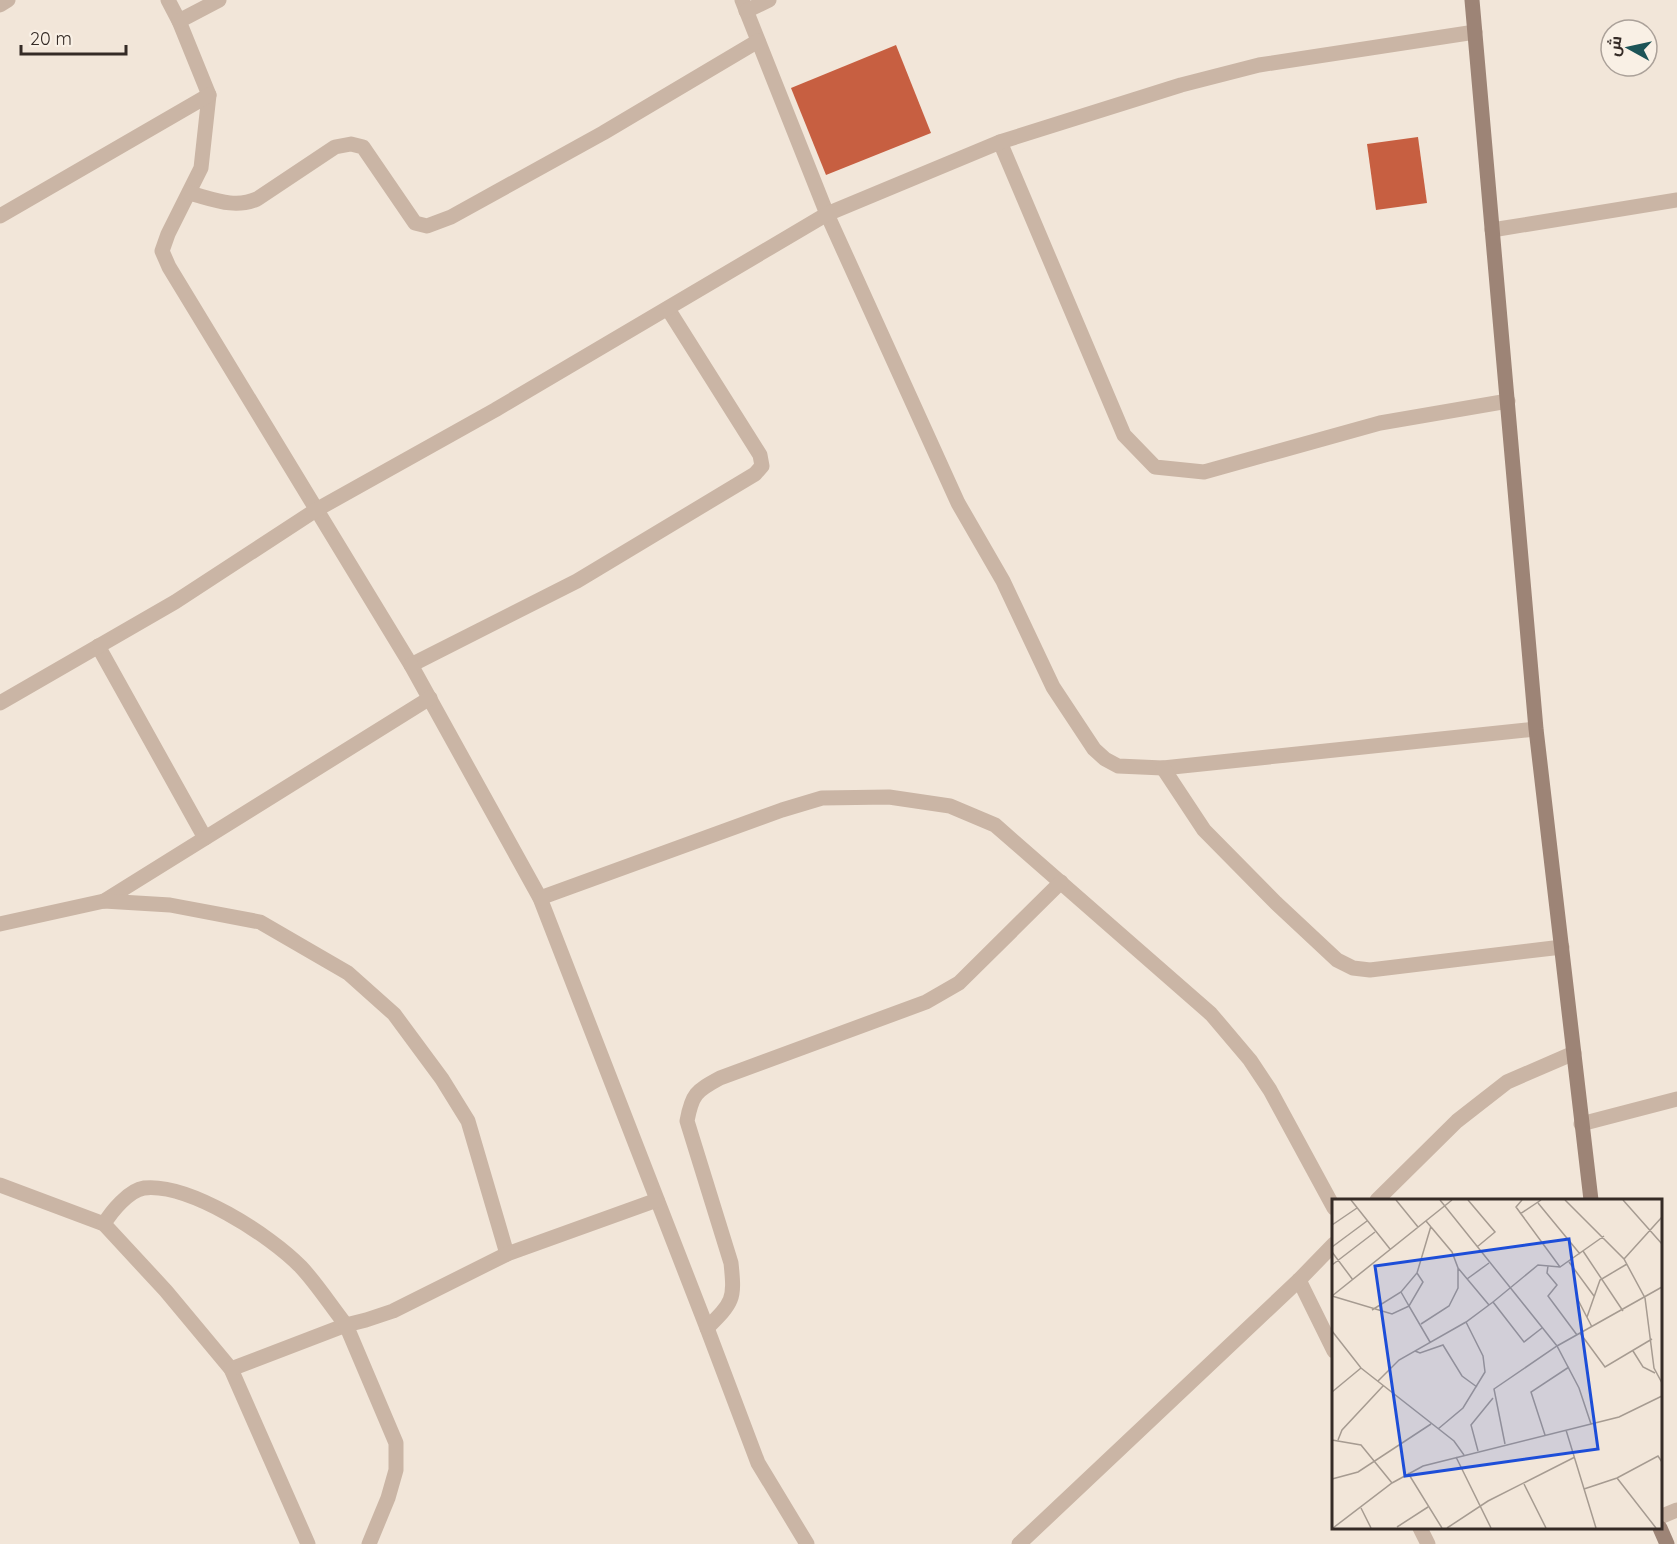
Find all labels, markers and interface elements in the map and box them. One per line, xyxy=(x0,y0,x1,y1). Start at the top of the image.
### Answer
scale bar xyxy=(21,18,126,56)
north arrow xyxy=(1599,18,1659,78)
text: 20 m xyxy=(30,27,72,50)
text: ش xyxy=(1603,34,1625,57)
inset map xyxy=(1332,1199,1662,1529)

